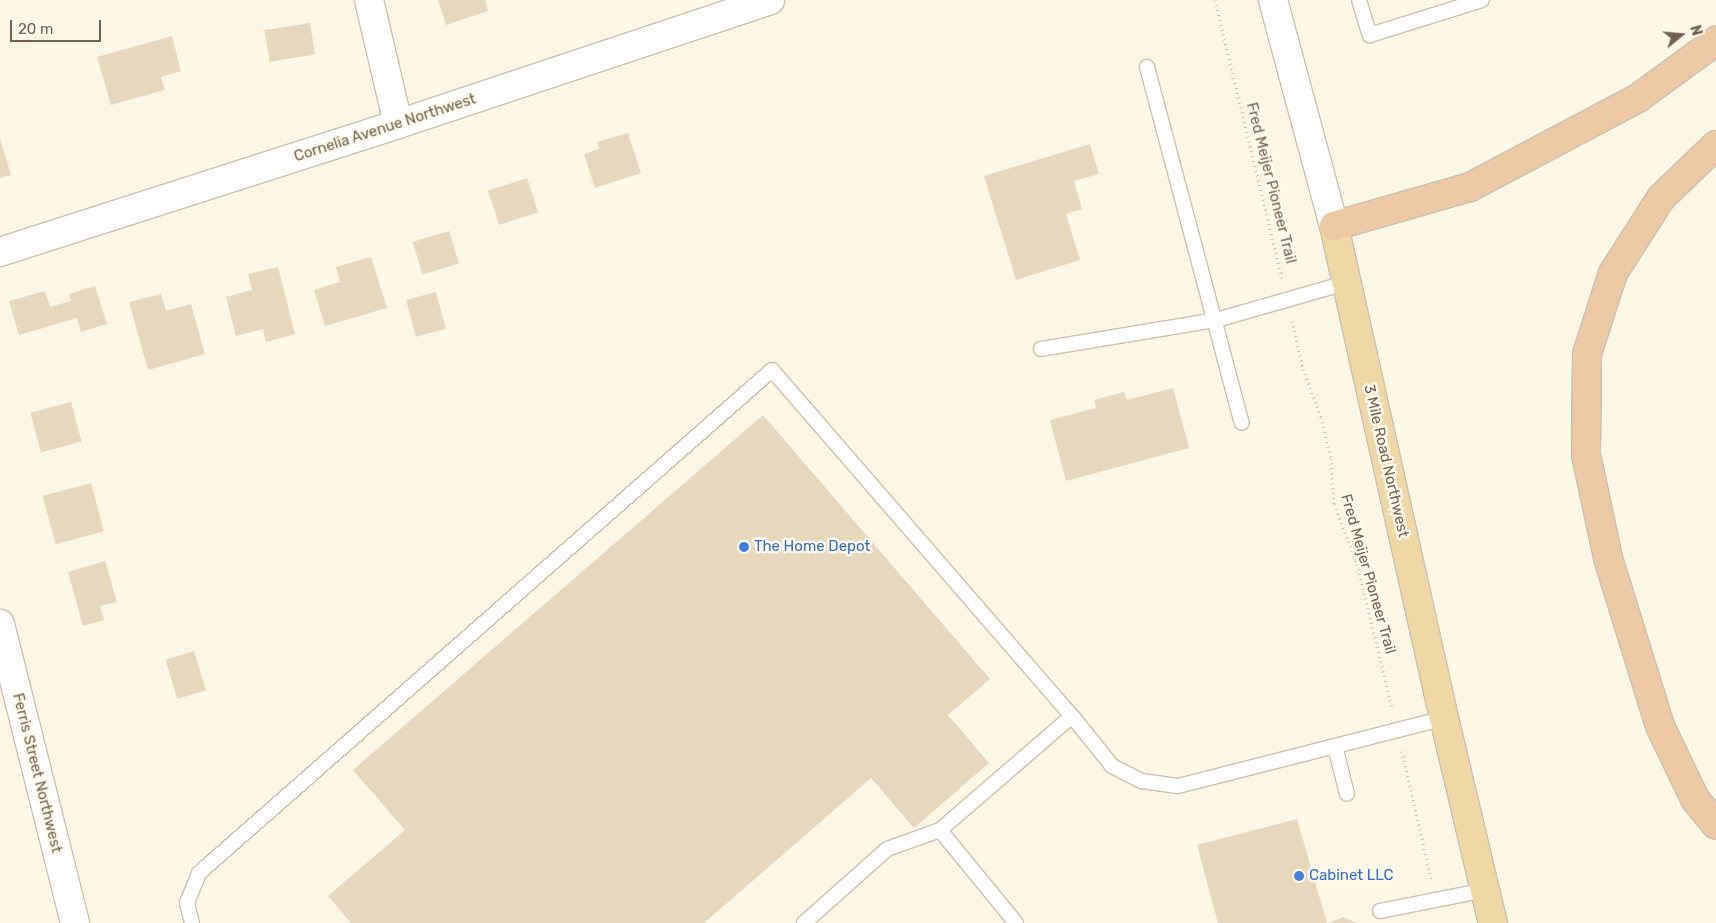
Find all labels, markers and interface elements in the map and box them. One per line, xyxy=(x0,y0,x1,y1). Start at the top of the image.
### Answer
scale bar xyxy=(12,10,104,42)
north arrow xyxy=(1656,10,1706,60)
text: 20 m xyxy=(18,20,53,38)
text: N xyxy=(1686,23,1705,38)
street label: Cornelia Avenue Northwest xyxy=(292,90,478,166)
street label: Fred Meijer Pioneer Trail xyxy=(1242,100,1300,266)
street label: 3 Mile Road Northwest xyxy=(1360,383,1412,539)
street label: Fred Meijer Pioneer Trail xyxy=(1336,492,1400,656)
place label: The Home Depot xyxy=(754,538,870,556)
marker: The Home Depot xyxy=(738,541,750,553)
street label: Ferris Street Northwest xyxy=(8,691,66,855)
place label: Cabinet LLC xyxy=(1309,867,1394,885)
marker: Cabinet LLC xyxy=(1293,870,1305,882)

